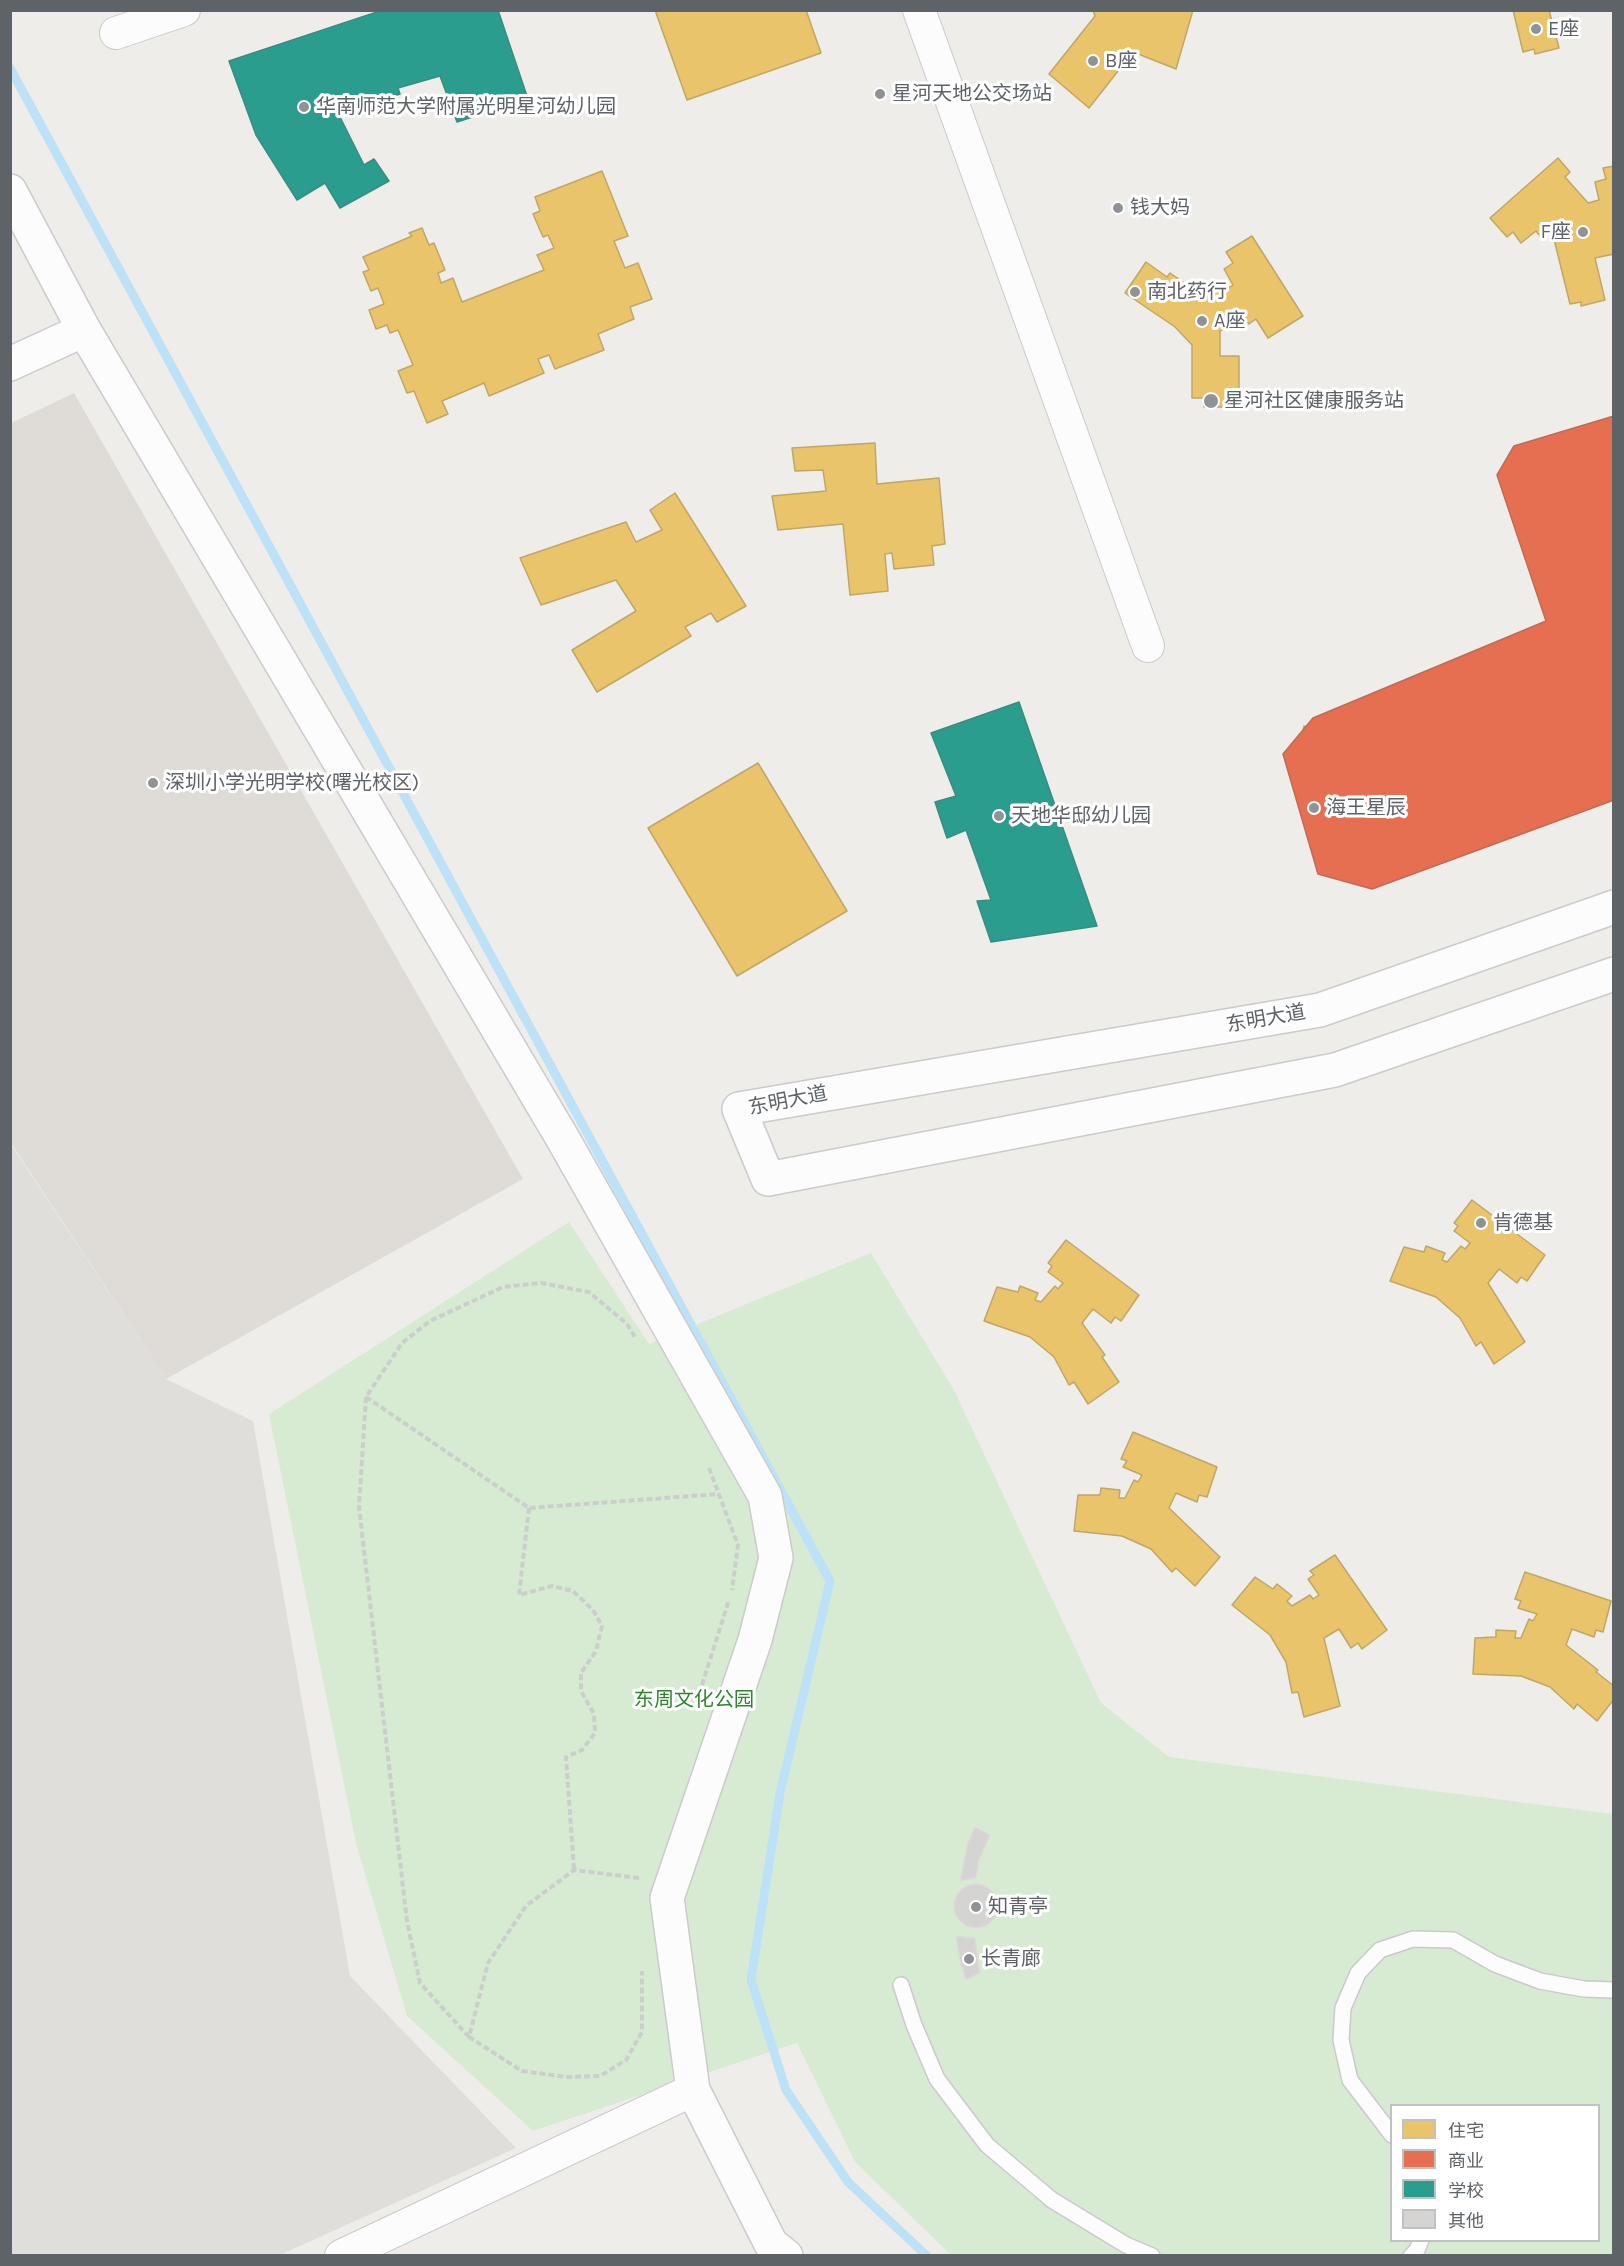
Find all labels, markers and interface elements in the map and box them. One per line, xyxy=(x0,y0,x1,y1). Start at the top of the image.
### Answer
place label: E座 xyxy=(1548,17,1579,41)
marker: E座 xyxy=(1529,22,1543,36)
place label: B座 xyxy=(1105,49,1137,73)
marker: B座 xyxy=(1086,54,1100,68)
place label: 星河天地公交场站 xyxy=(892,82,1052,106)
marker: 星河天地公交场站 xyxy=(873,87,887,101)
place label: 华南师范大学附属光明星河幼儿园 xyxy=(316,95,616,119)
marker: 华南师范大学附属光明星河幼儿园 xyxy=(297,100,311,114)
place label: 钱大妈 xyxy=(1130,196,1190,220)
marker: 钱大妈 xyxy=(1111,201,1125,215)
place label: F座 xyxy=(1541,220,1571,244)
marker: F座 xyxy=(1576,225,1590,239)
place label: 南北药行 xyxy=(1147,280,1227,304)
marker: 南北药行 xyxy=(1128,285,1142,299)
place label: A座 xyxy=(1214,309,1245,333)
marker: A座 xyxy=(1195,314,1209,328)
place label: 星河社区健康服务站 xyxy=(1224,389,1404,413)
marker: 星河社区健康服务站 xyxy=(1202,392,1220,410)
place label: 深圳小学光明学校(曙光校区) xyxy=(165,771,419,795)
marker: 深圳小学光明学校(曙光校区) xyxy=(146,776,160,790)
place label: 海王星辰 xyxy=(1326,796,1406,820)
marker: 海王星辰 xyxy=(1307,801,1321,815)
place label: 天地华邸幼儿园 xyxy=(1011,804,1151,828)
marker: 天地华邸幼儿园 xyxy=(992,809,1006,823)
street label: 东明大道 xyxy=(1225,1000,1307,1038)
street label: 东明大道 xyxy=(746,1082,830,1120)
place label: 肯德基 xyxy=(1493,1211,1553,1235)
marker: 肯德基 xyxy=(1474,1216,1488,1230)
park label: 东周文化公园 xyxy=(634,1688,754,1712)
place label: 知青亭 xyxy=(988,1895,1048,1919)
marker: 知青亭 xyxy=(969,1900,983,1914)
place label: 长青廊 xyxy=(981,1947,1041,1971)
marker: 长青廊 xyxy=(962,1952,976,1966)
legend xyxy=(1390,2104,1600,2242)
text: 住宅 xyxy=(1448,2120,1484,2142)
text: 商业 xyxy=(1448,2150,1484,2172)
text: 学校 xyxy=(1448,2180,1484,2202)
text: 其他 xyxy=(1448,2210,1484,2232)

